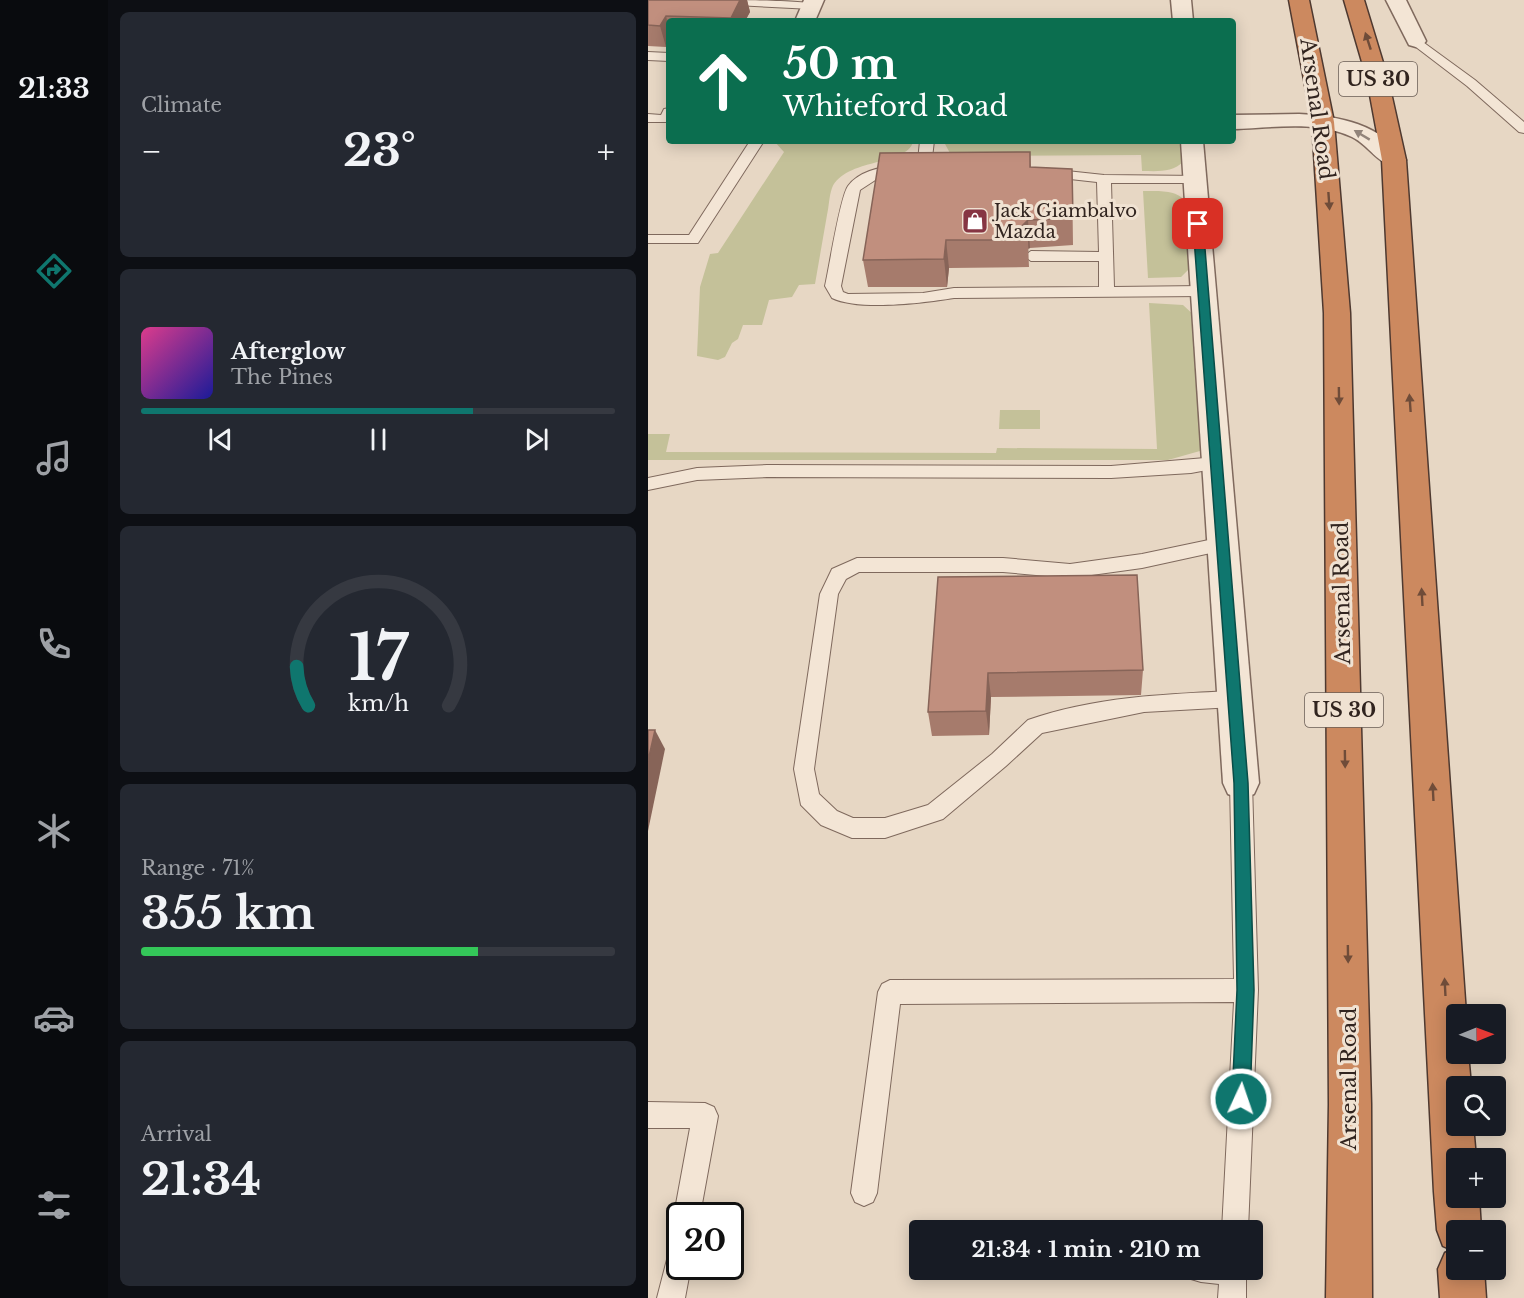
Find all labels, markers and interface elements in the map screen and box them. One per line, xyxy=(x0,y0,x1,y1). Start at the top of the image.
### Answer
one-way arrow xyxy=(1362,32,1372,50)
street label: Arsenal Road xyxy=(1294,36,1340,181)
text: 50 m xyxy=(783,38,897,90)
icon: ahead xyxy=(684,42,762,120)
road number: US 30 xyxy=(1339,62,1417,96)
text: 21:33 xyxy=(18,72,90,105)
text: Whiteford Road xyxy=(783,90,1008,123)
text: Climate xyxy=(141,93,222,117)
text: 23° xyxy=(343,122,416,178)
one-way arrow xyxy=(1354,129,1370,140)
text: − xyxy=(141,131,162,172)
text: + xyxy=(597,131,615,172)
one-way arrow xyxy=(1324,192,1334,211)
pin xyxy=(1172,198,1223,249)
place label: Jack Giambalvo Mazda xyxy=(992,200,1137,243)
shop icon: Jack Giambalvo Mazda xyxy=(960,206,990,236)
icon: arrive xyxy=(1181,207,1214,240)
icon: directions xyxy=(33,250,75,292)
text: Afterglow xyxy=(231,338,346,365)
text: The Pines xyxy=(231,365,333,389)
one-way arrow xyxy=(1334,387,1344,406)
one-way arrow xyxy=(1405,393,1414,412)
icon: previous xyxy=(204,423,237,456)
icon: pause xyxy=(362,423,395,456)
icon: next xyxy=(520,423,553,456)
icon: music xyxy=(33,437,75,479)
street label: Arsenal Road xyxy=(1328,521,1356,666)
one-way arrow xyxy=(1417,588,1426,607)
text: 17 xyxy=(348,619,408,697)
icon: phone xyxy=(33,623,75,665)
text: km/h xyxy=(348,690,409,717)
road number: US 30 xyxy=(1305,693,1383,727)
one-way arrow xyxy=(1340,750,1350,769)
one-way arrow xyxy=(1429,783,1438,802)
icon: climate xyxy=(33,810,75,852)
text: Range · 71% xyxy=(141,856,255,880)
text: 355 km xyxy=(141,885,315,941)
one-way arrow xyxy=(1343,945,1353,964)
one-way arrow xyxy=(1440,977,1449,996)
icon: car xyxy=(33,997,75,1039)
north arrow xyxy=(1446,1004,1506,1064)
map controls xyxy=(1446,1004,1506,1280)
street label: Arsenal Road xyxy=(1336,1008,1362,1151)
position arrow xyxy=(1209,1067,1273,1131)
button: search xyxy=(1446,1076,1506,1136)
text: Arrival xyxy=(141,1122,212,1146)
button: + xyxy=(1446,1148,1506,1208)
text: 21:34 xyxy=(141,1151,261,1207)
icon: filters xyxy=(33,1184,75,1226)
speed limit sign: 20 xyxy=(666,1202,744,1280)
button: − xyxy=(1446,1220,1506,1280)
text: 21:34 · 1 min · 210 m xyxy=(972,1236,1200,1263)

